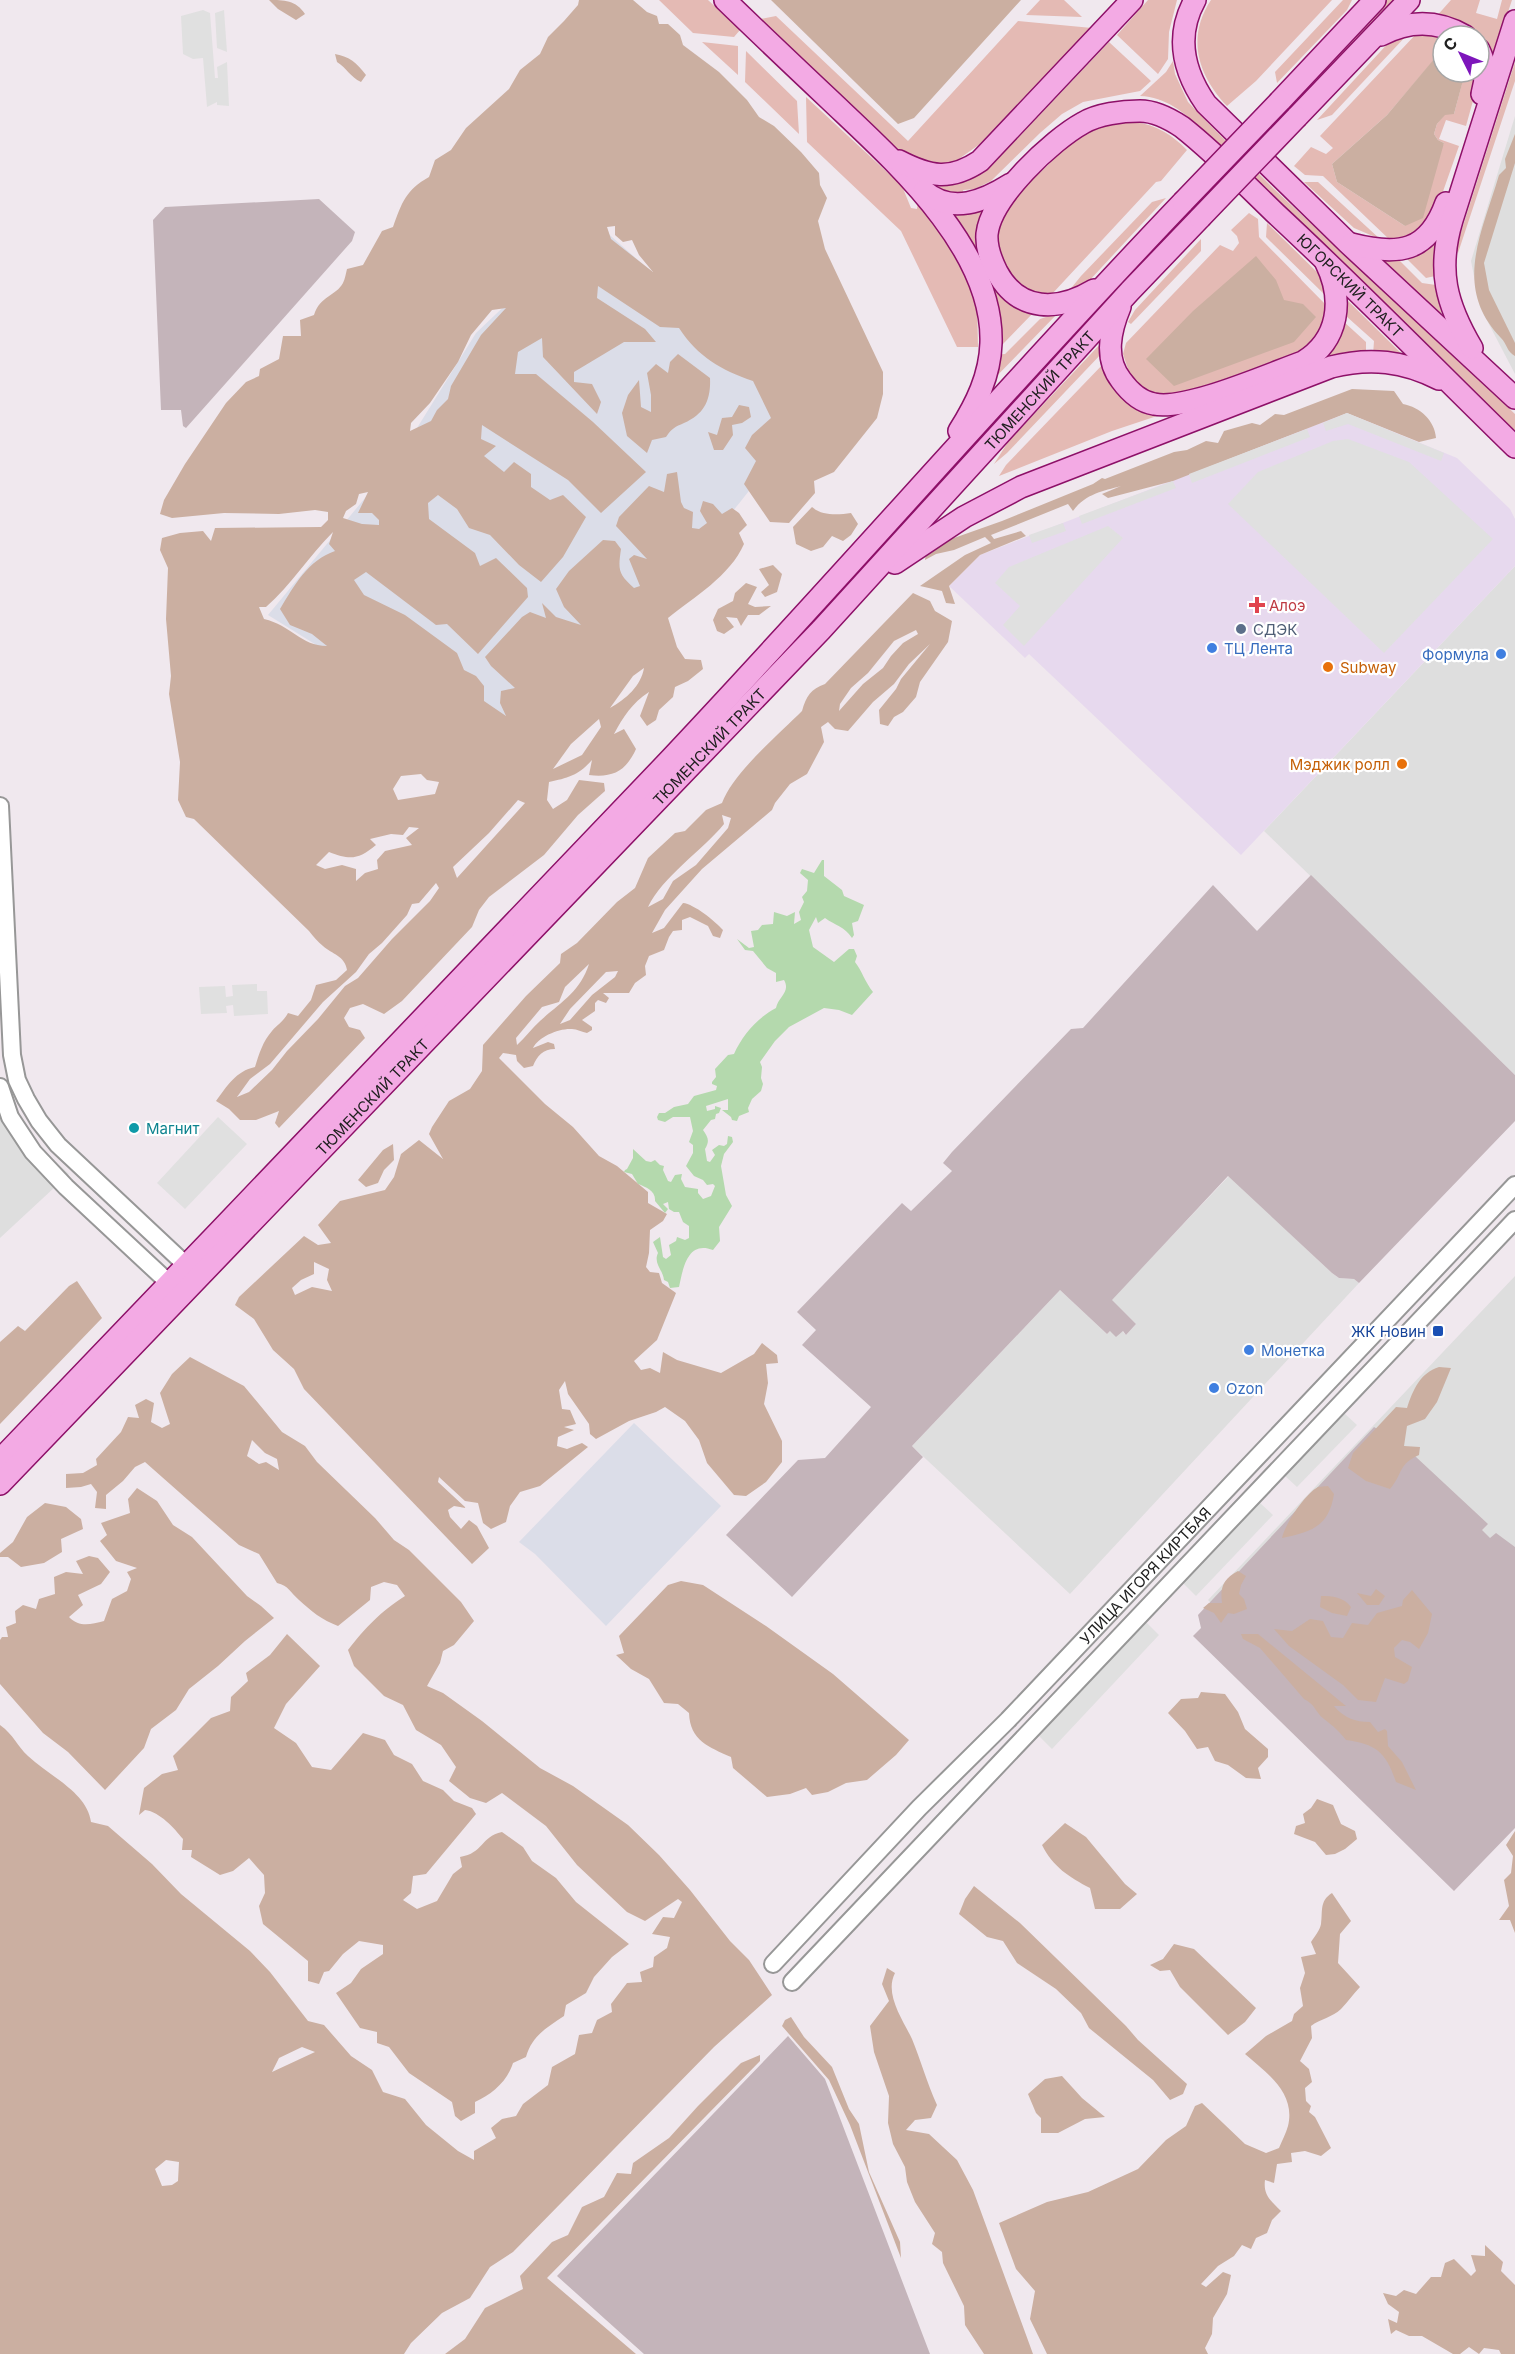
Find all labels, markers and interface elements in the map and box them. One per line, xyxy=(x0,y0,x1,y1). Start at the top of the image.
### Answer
north arrow xyxy=(1431,24,1491,84)
text: С xyxy=(1439,33,1461,55)
street label: ЮГОРСКИЙ ТРАКТ xyxy=(1293,229,1407,341)
street label: ТЮМЕНСКИЙ ТРАКТ xyxy=(980,327,1099,454)
place label: Алоэ xyxy=(1269,596,1305,615)
marker: Алоэ xyxy=(1250,598,1264,612)
place label: СДЭК xyxy=(1253,620,1297,639)
marker: СДЭК xyxy=(1234,622,1248,636)
place label: ТЦ Лента xyxy=(1224,639,1293,658)
marker: ТЦ Лента xyxy=(1205,641,1219,655)
place label: Формула xyxy=(1422,645,1489,664)
marker: Формула xyxy=(1494,647,1508,661)
place label: Subway xyxy=(1340,658,1397,677)
marker: Subway xyxy=(1321,660,1335,674)
street label: ТЮМЕНСКИЙ ТРАКТ xyxy=(648,684,769,809)
place label: Мэджик ролл xyxy=(1290,755,1390,774)
marker: Мэджик ролл xyxy=(1395,757,1409,771)
street label: ТЮМЕНСКИЙ ТРАКТ xyxy=(312,1034,433,1159)
place label: Магнит xyxy=(146,1119,199,1138)
marker: Магнит xyxy=(127,1121,141,1135)
place label: ЖК Новин xyxy=(1351,1322,1426,1341)
marker: ЖК Новин xyxy=(1431,1324,1445,1338)
place label: Монетка xyxy=(1261,1341,1325,1360)
marker: Монетка xyxy=(1242,1343,1256,1357)
place label: Ozon xyxy=(1226,1379,1263,1398)
marker: Ozon xyxy=(1207,1381,1221,1395)
street label: УЛИЦА ИГОРЯ КИРТБАЯ xyxy=(1075,1503,1215,1648)

